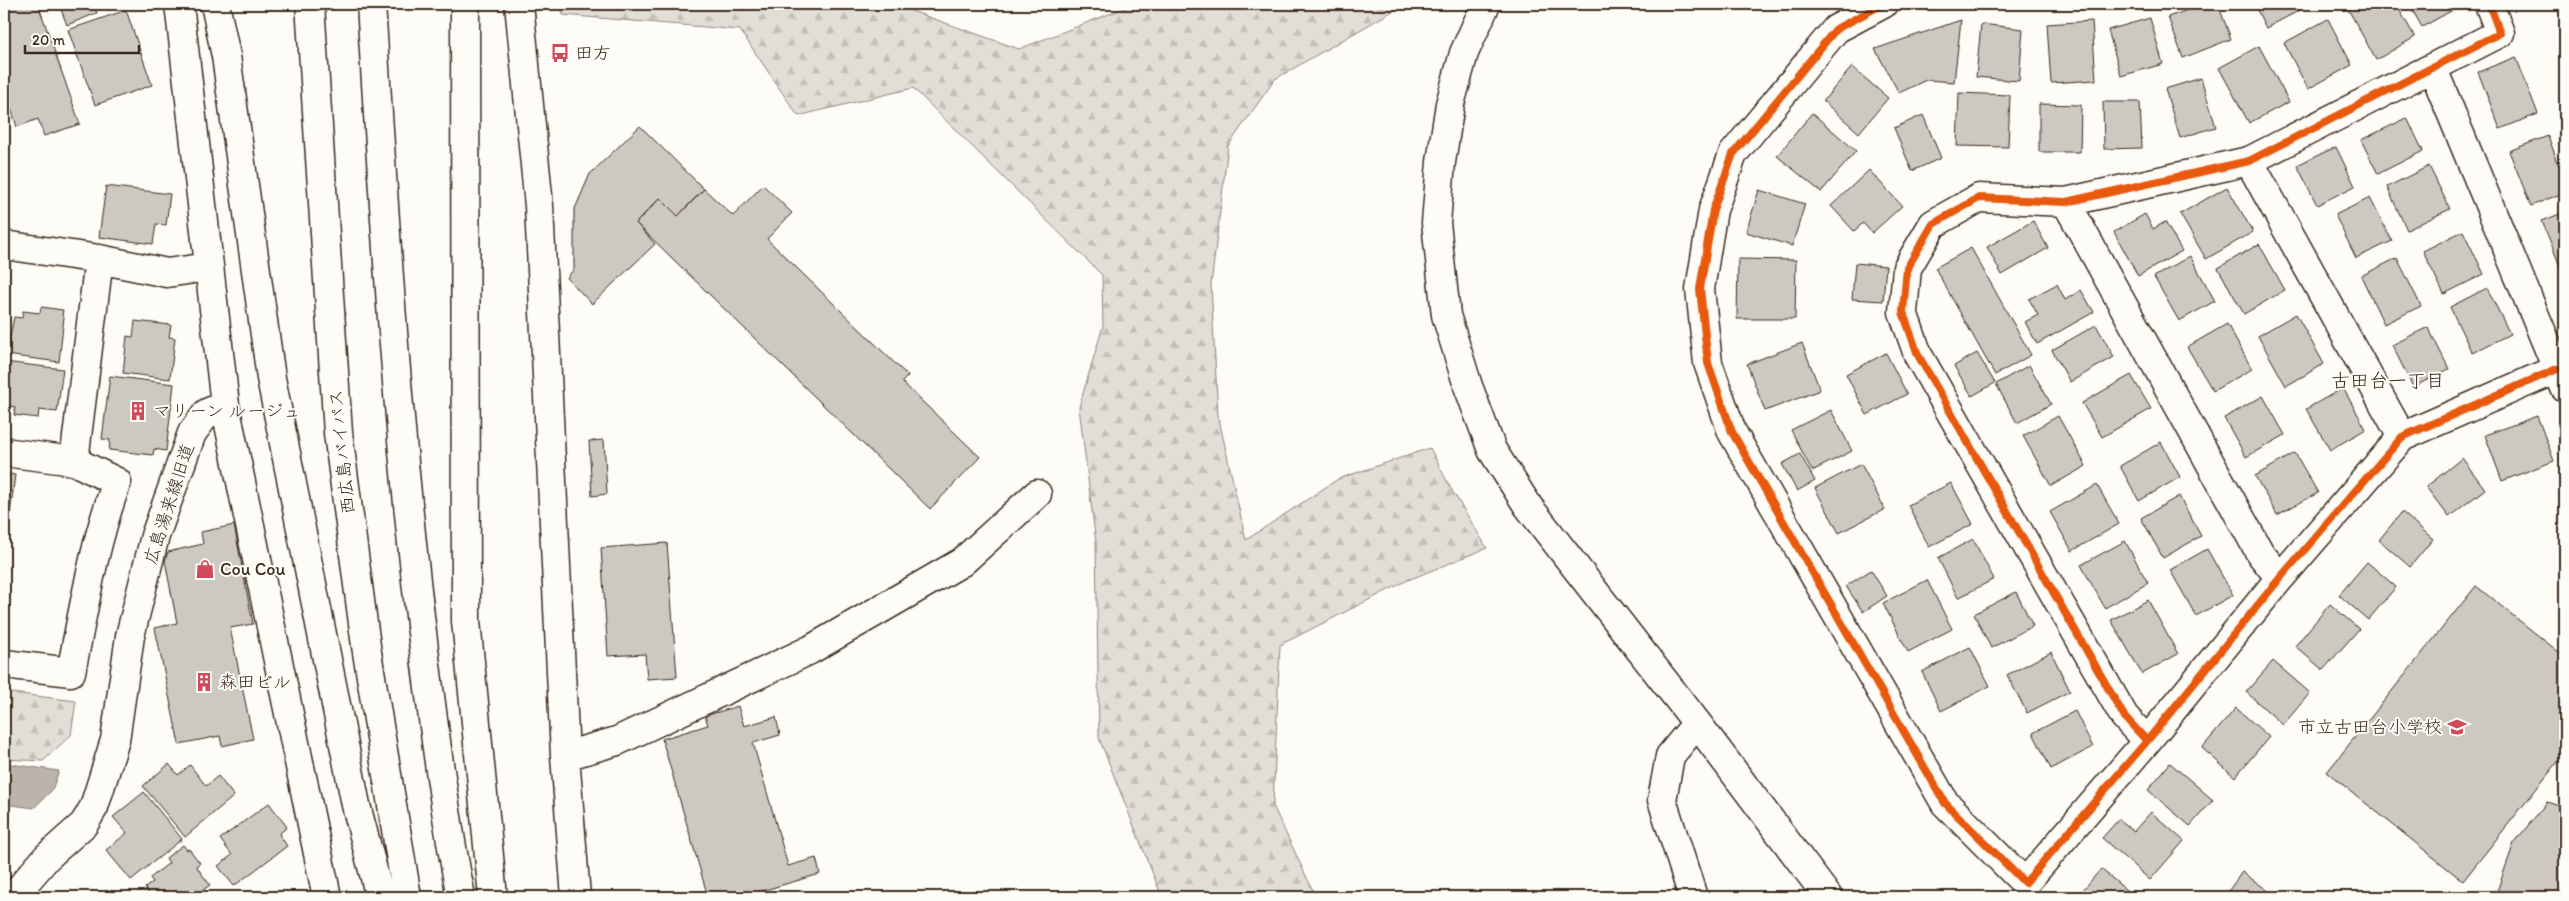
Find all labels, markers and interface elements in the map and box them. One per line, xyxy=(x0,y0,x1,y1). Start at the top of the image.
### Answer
scale bar xyxy=(25,22,139,54)
text: 20 m xyxy=(32,31,66,49)
bus stop icon: 田方 xyxy=(549,42,571,64)
place label: 田方 xyxy=(575,42,611,64)
district label: 古田台一丁目 xyxy=(2331,369,2445,392)
street label: 西広島バイパス xyxy=(324,388,360,516)
building icon: マリーン ルージュ xyxy=(127,400,149,422)
place label: マリーン ルージュ xyxy=(153,400,301,422)
street label: 広島湯来線旧道 xyxy=(139,441,199,567)
shop icon: Cou Cou xyxy=(194,558,216,580)
place label: Cou Cou xyxy=(220,558,285,580)
building icon: 森田ビル xyxy=(193,671,215,693)
place label: 森田ビル xyxy=(219,671,291,693)
place label: 市立古田台小学校 xyxy=(2298,716,2442,738)
school or university icon: 市立古田台小学校 xyxy=(2446,716,2468,738)

